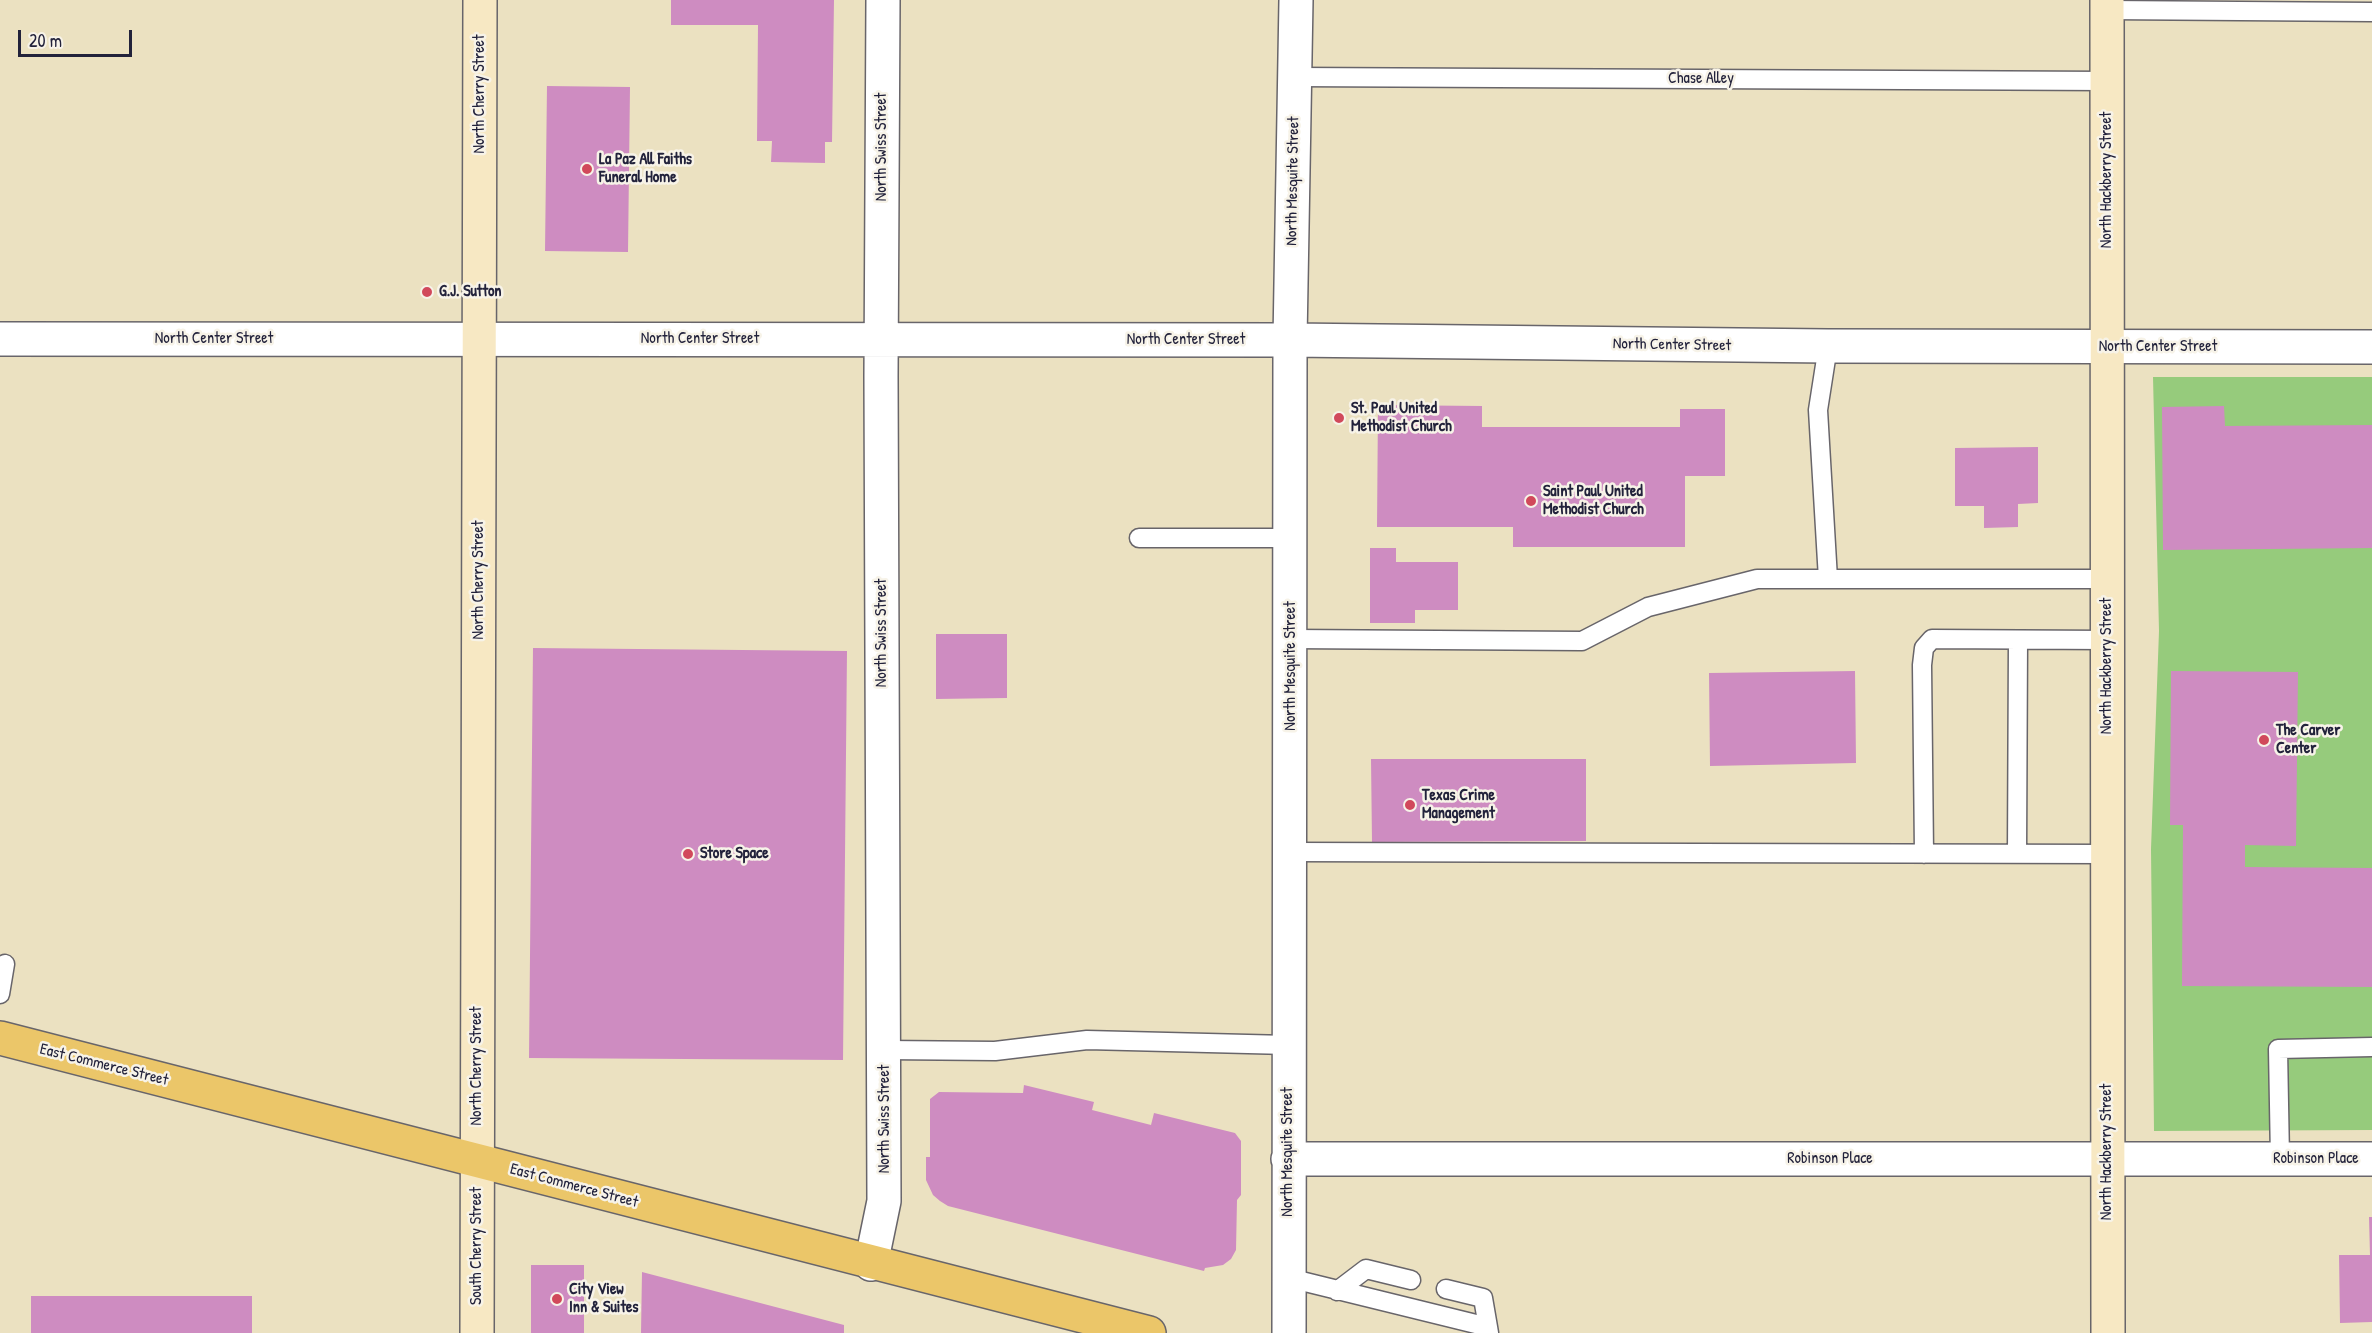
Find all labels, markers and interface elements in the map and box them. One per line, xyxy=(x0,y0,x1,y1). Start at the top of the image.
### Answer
scale bar xyxy=(21,18,135,56)
text: 20 m xyxy=(29,28,62,53)
street label: North Cherry Street xyxy=(470,35,490,153)
street label: Chase Alley xyxy=(1668,69,1734,89)
street label: North Swiss Street xyxy=(872,93,892,201)
street label: North Hackberry Street xyxy=(2097,112,2117,248)
street label: North Mesquite Street xyxy=(1282,116,1304,246)
place label: La Paz All Faiths Funeral Home xyxy=(599,150,692,188)
marker: La Paz All Faiths Funeral Home xyxy=(580,162,594,176)
place label: G.J. Sutton xyxy=(439,282,502,302)
marker: G.J. Sutton xyxy=(420,285,434,299)
street label: North Center Street xyxy=(155,329,273,349)
street label: North Center Street xyxy=(641,329,759,349)
street label: North Center Street xyxy=(1127,330,1245,350)
street label: North Center Street xyxy=(1613,334,1731,356)
street label: North Center Street xyxy=(2099,337,2217,357)
place label: St. Paul United Methodist Church xyxy=(1351,399,1452,437)
marker: St. Paul United Methodist Church xyxy=(1332,411,1346,425)
place label: Saint Paul United Methodist Church xyxy=(1543,482,1644,520)
marker: Saint Paul United Methodist Church xyxy=(1524,494,1538,508)
street label: North Cherry Street xyxy=(469,521,489,639)
street label: North Swiss Street xyxy=(872,579,892,687)
street label: North Hackberry Street xyxy=(2097,598,2117,734)
street label: North Mesquite Street xyxy=(1281,601,1301,731)
place label: The Carver Center xyxy=(2276,721,2340,759)
marker: The Carver Center xyxy=(2257,733,2271,747)
place label: Texas Crime Management xyxy=(1422,786,1495,824)
marker: Texas Crime Management xyxy=(1403,798,1417,812)
place label: Store Space xyxy=(700,844,769,864)
marker: Store Space xyxy=(681,847,695,861)
street label: North Cherry Street xyxy=(467,1007,487,1125)
street label: East Commerce Street xyxy=(38,1040,170,1090)
street label: North Swiss Street xyxy=(875,1065,895,1173)
street label: North Hackberry Street xyxy=(2097,1084,2117,1220)
street label: North Mesquite Street xyxy=(1278,1087,1298,1217)
street label: Robinson Place xyxy=(1787,1149,1873,1169)
street label: Robinson Place xyxy=(2273,1149,2359,1169)
street label: East Commerce Street xyxy=(508,1160,640,1212)
street label: South Cherry Street xyxy=(467,1187,487,1305)
place label: City View Inn & Suites xyxy=(569,1280,638,1318)
marker: City View Inn & Suites xyxy=(550,1292,564,1306)

